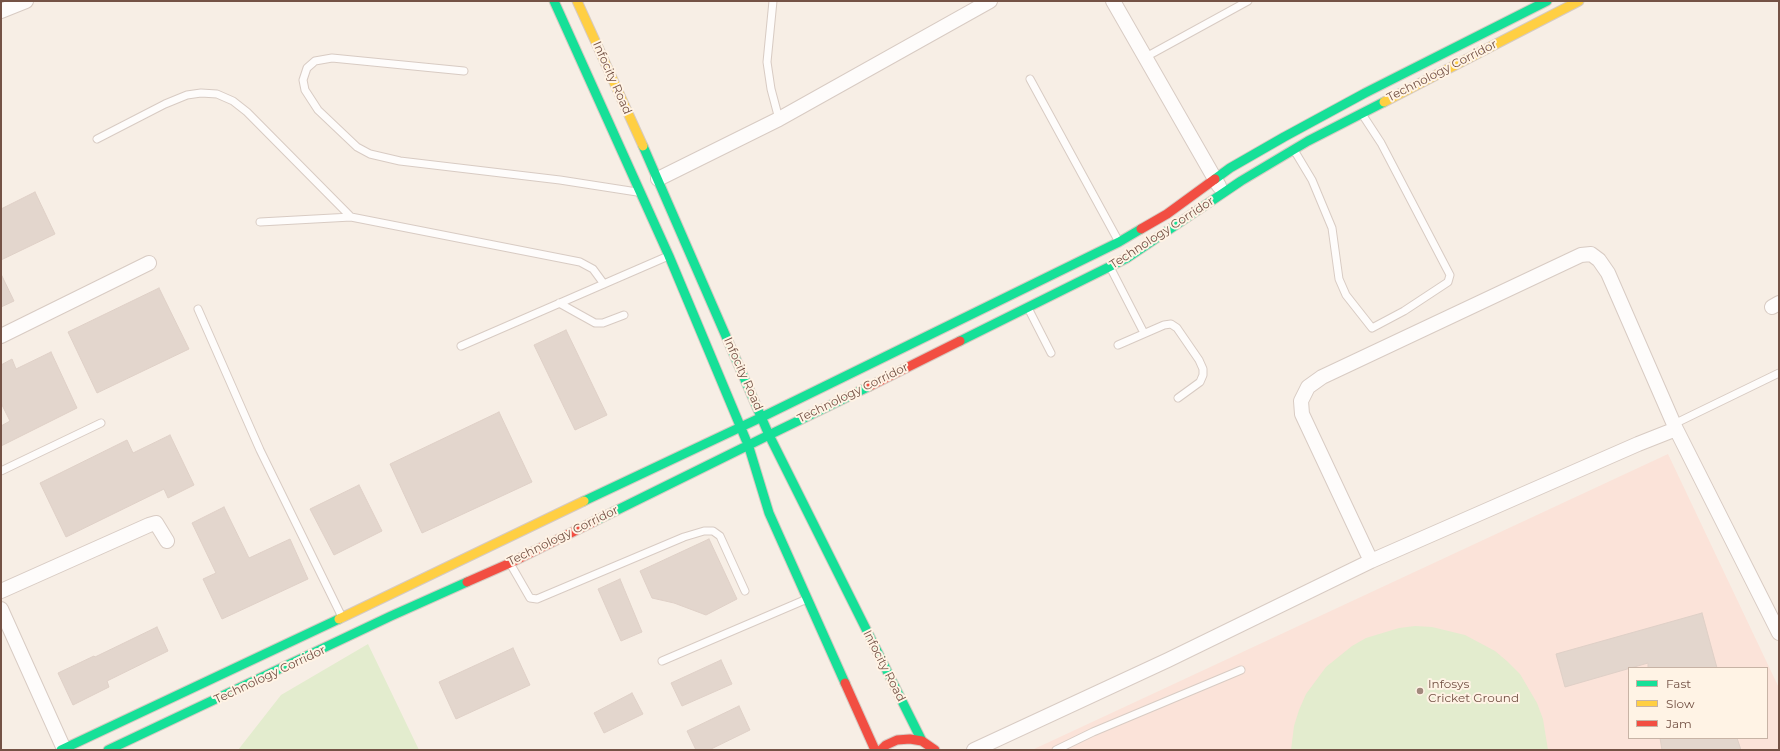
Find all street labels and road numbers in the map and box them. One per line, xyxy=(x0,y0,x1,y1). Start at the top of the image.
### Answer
street label: Technology Corridor xyxy=(1385,37,1499,105)
street label: Infocity Road xyxy=(589,39,635,117)
street label: Technology Corridor xyxy=(1107,194,1217,272)
street label: Infocity Road xyxy=(720,335,766,413)
street label: Technology Corridor xyxy=(795,360,911,426)
street label: Technology Corridor xyxy=(505,503,621,569)
street label: Infocity Road xyxy=(860,628,908,704)
street label: Technology Corridor xyxy=(212,643,328,707)

